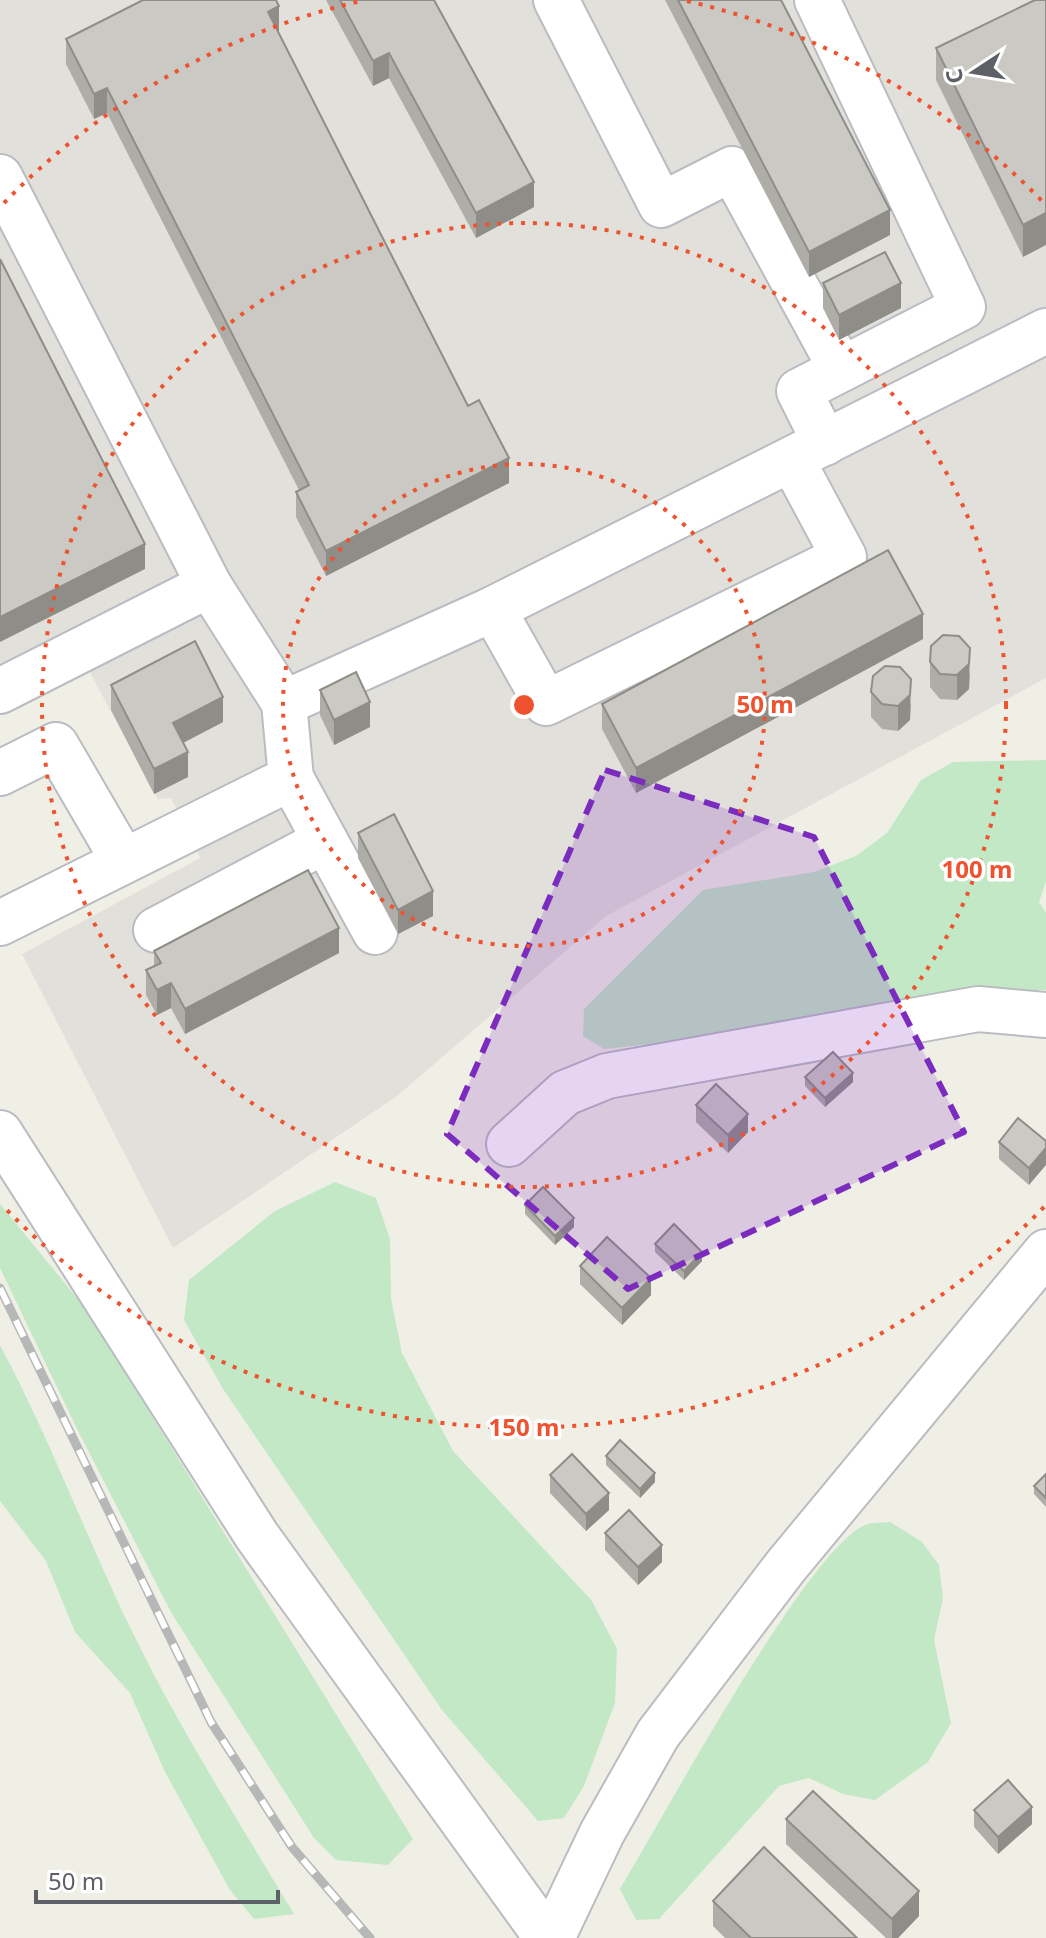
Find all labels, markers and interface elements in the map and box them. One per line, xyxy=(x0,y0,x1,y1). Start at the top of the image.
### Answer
north arrow xyxy=(934,32,1014,112)
text: С xyxy=(937,66,970,86)
text: 50 m xyxy=(736,687,794,720)
centre of rings xyxy=(510,691,538,719)
text: 100 m xyxy=(942,852,1012,885)
text: 150 m xyxy=(489,1410,559,1443)
scale bar xyxy=(36,1854,278,1904)
text: 50 m xyxy=(48,1864,104,1897)

